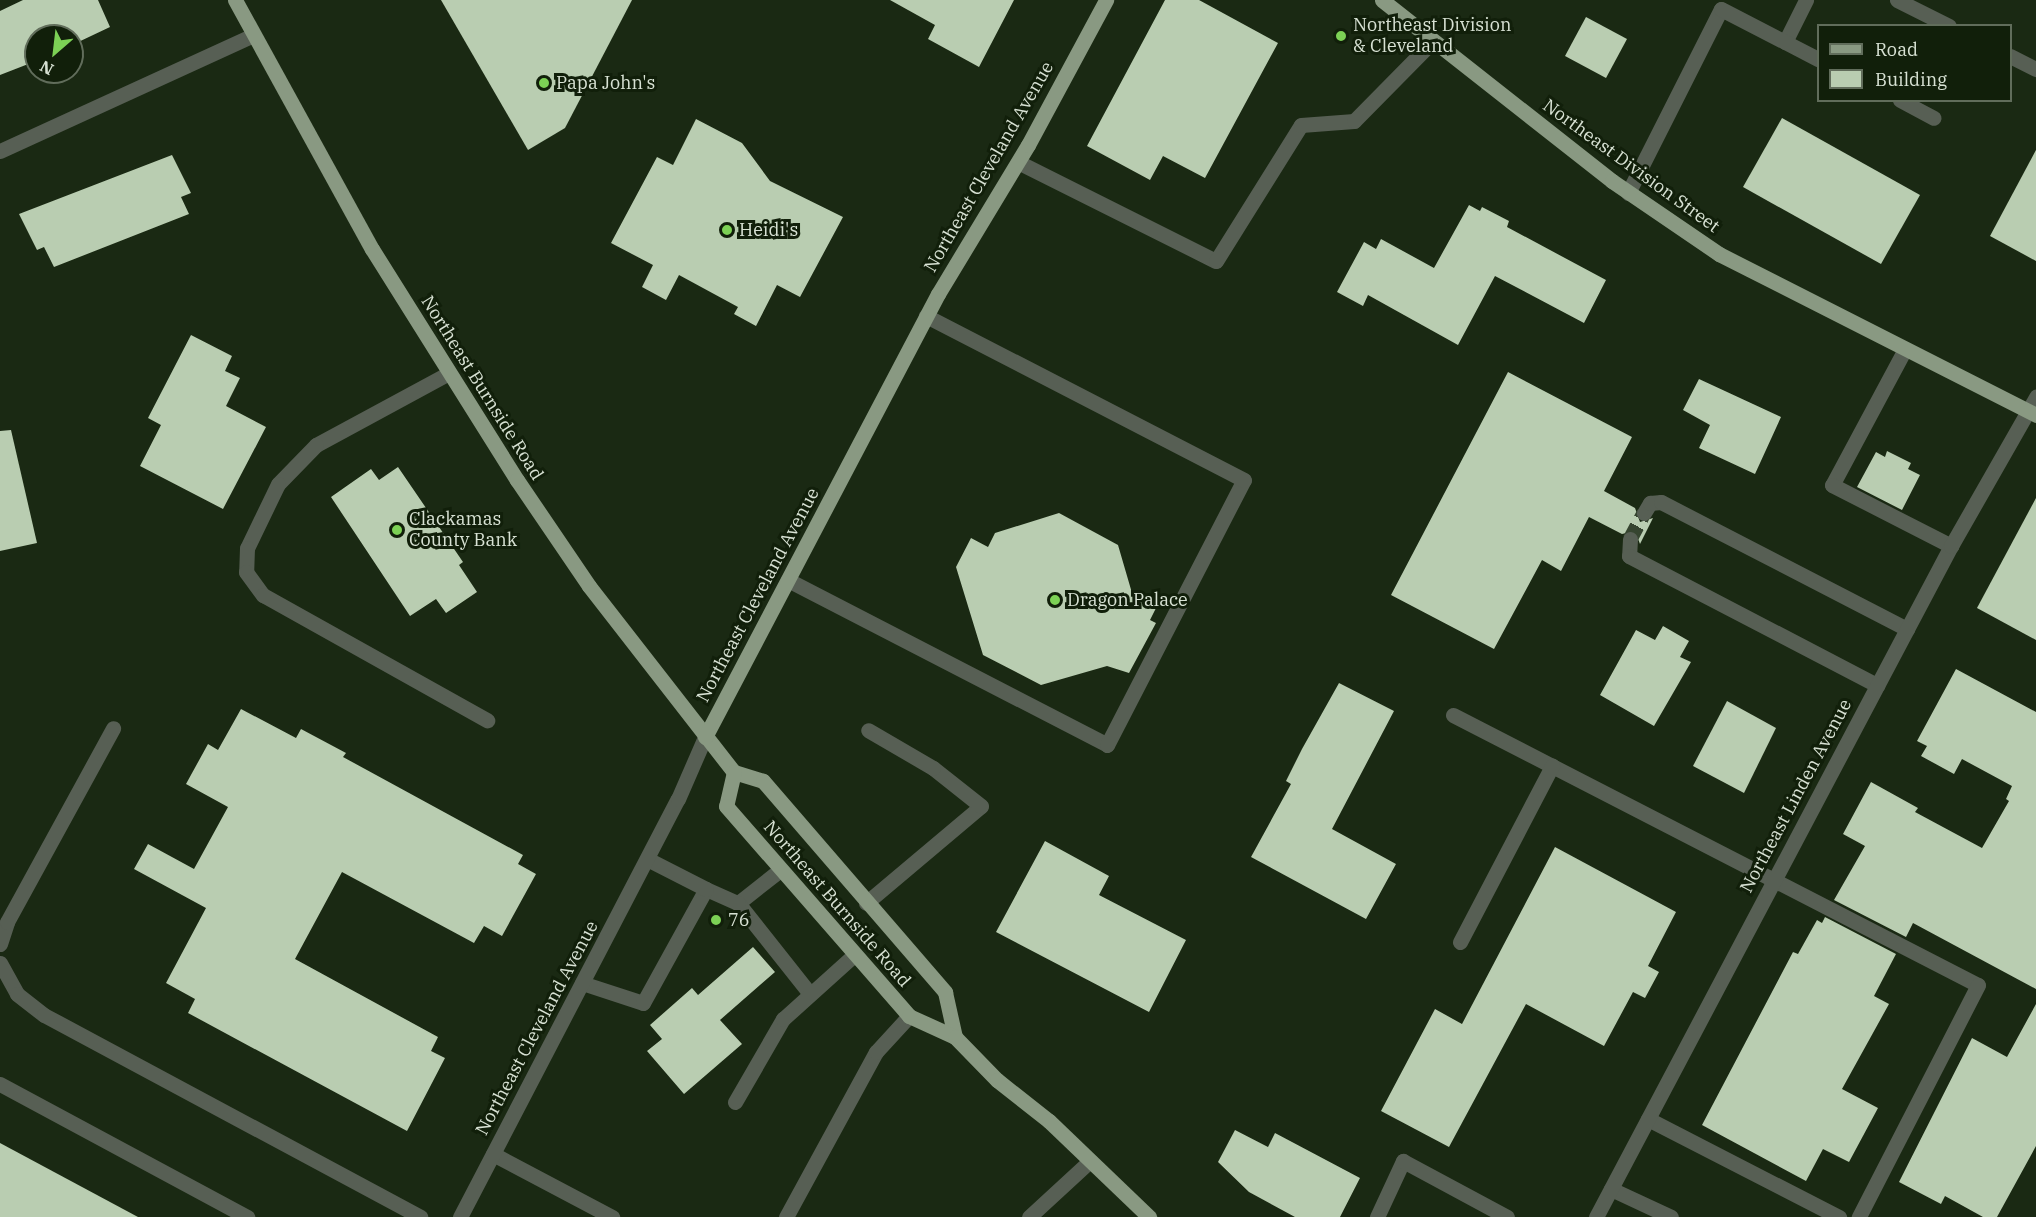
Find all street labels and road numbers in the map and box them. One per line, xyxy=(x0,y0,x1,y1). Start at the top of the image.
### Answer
street label: Northeast Cleveland Avenue xyxy=(920,58,1058,276)
street label: Northeast Division Street xyxy=(1538,95,1724,237)
street label: Northeast Burnside Road xyxy=(416,292,548,484)
street label: Northeast Cleveland Avenue xyxy=(692,484,824,706)
street label: Northeast Linden Avenue xyxy=(1736,696,1856,896)
street label: Northeast Burnside Road xyxy=(759,816,915,992)
street label: Northeast Cleveland Avenue xyxy=(471,917,603,1139)

